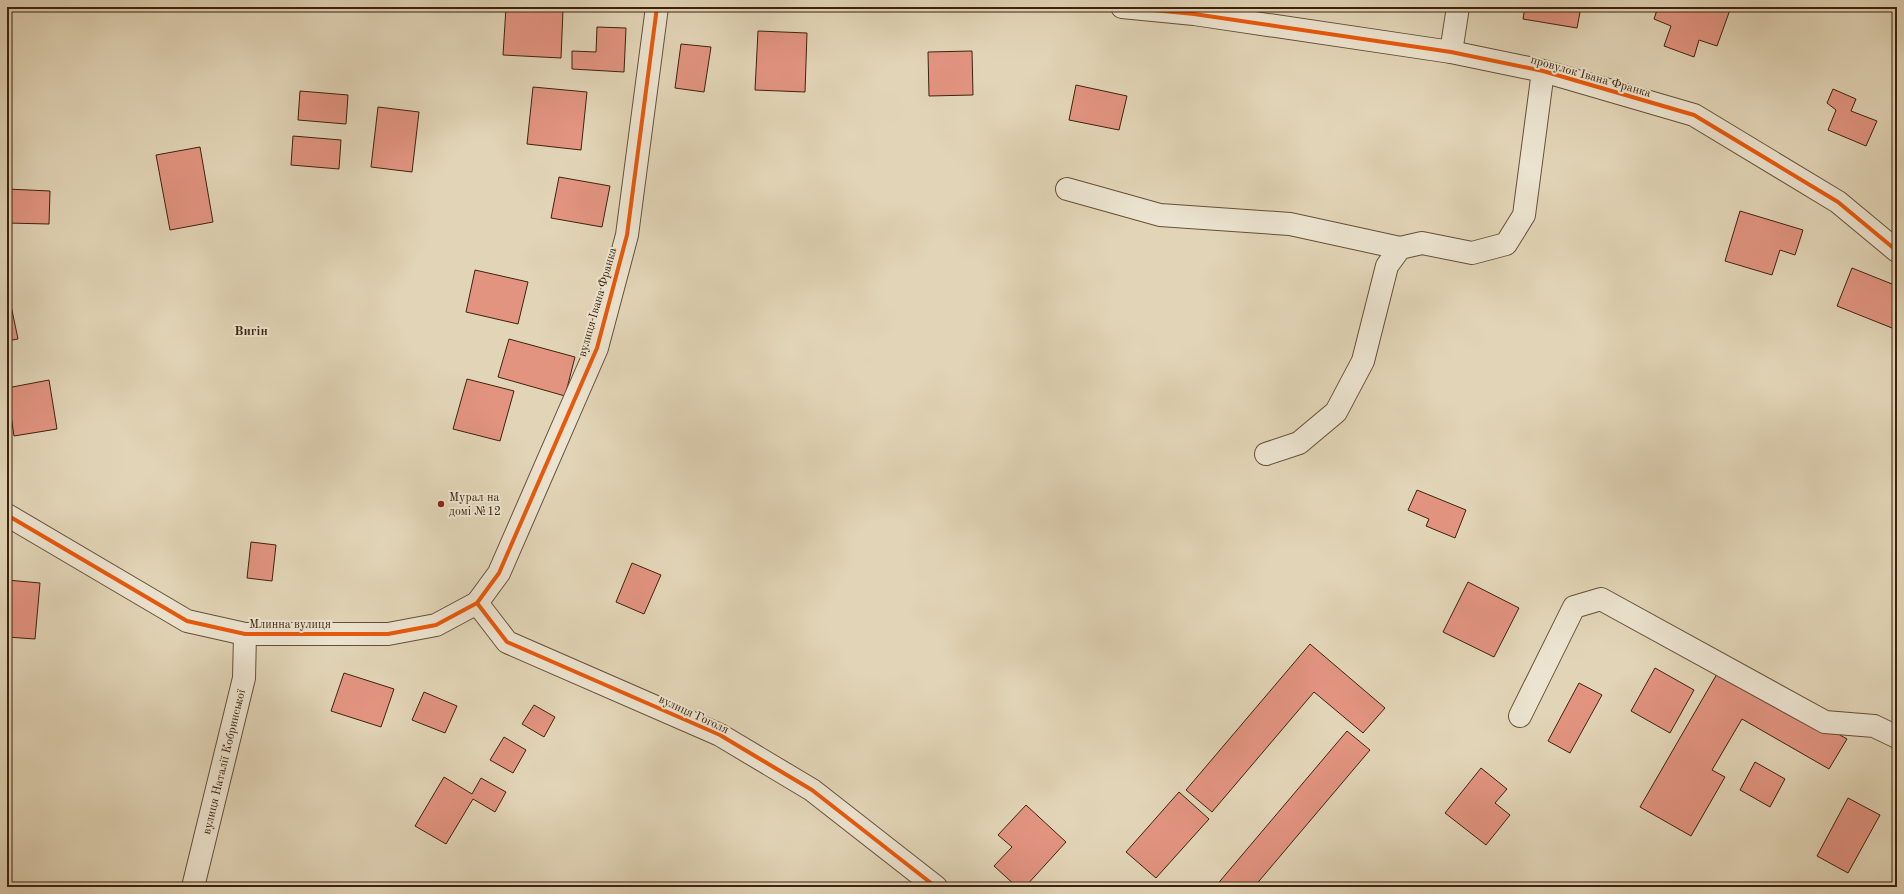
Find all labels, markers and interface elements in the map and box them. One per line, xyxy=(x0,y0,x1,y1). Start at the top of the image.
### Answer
street label: провулок Івана Франка xyxy=(1529,54,1652,100)
street label: вулиця Івана Франка xyxy=(577,246,619,358)
district label: Вигін xyxy=(234,325,268,338)
place label: Мурал на домі №12 xyxy=(449,492,501,518)
marker: Мурал на домі №12 xyxy=(436,499,446,509)
street label: Млинна вулиця xyxy=(249,619,331,631)
street label: вулиця Наталії Кобринської xyxy=(201,688,248,836)
street label: вулиця Гоголя xyxy=(657,693,730,736)

